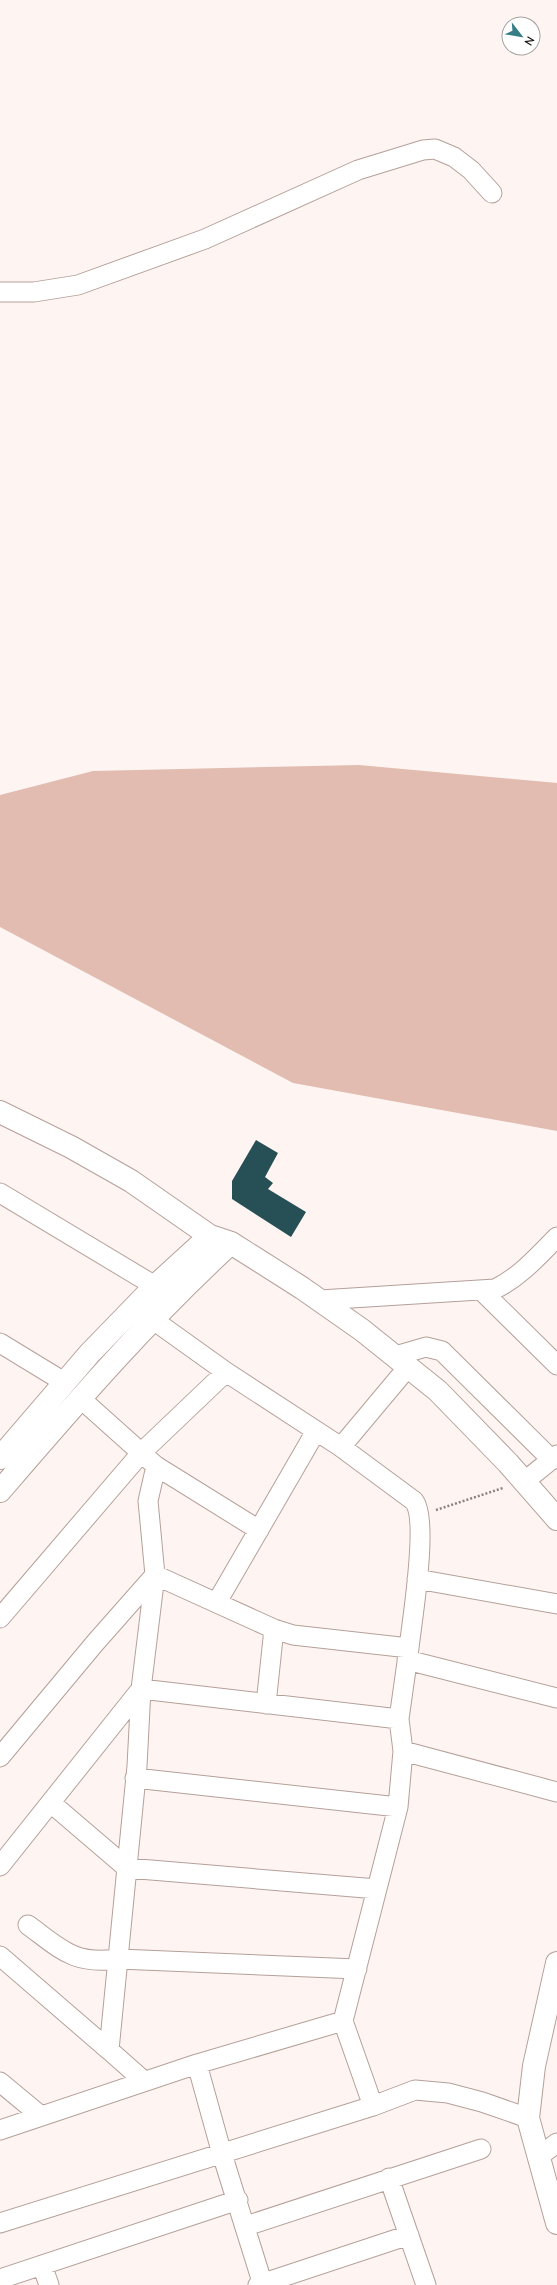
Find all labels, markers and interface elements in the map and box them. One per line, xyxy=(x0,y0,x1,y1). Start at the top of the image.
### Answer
north arrow xyxy=(501,16,541,56)
text: N xyxy=(521,34,538,48)

